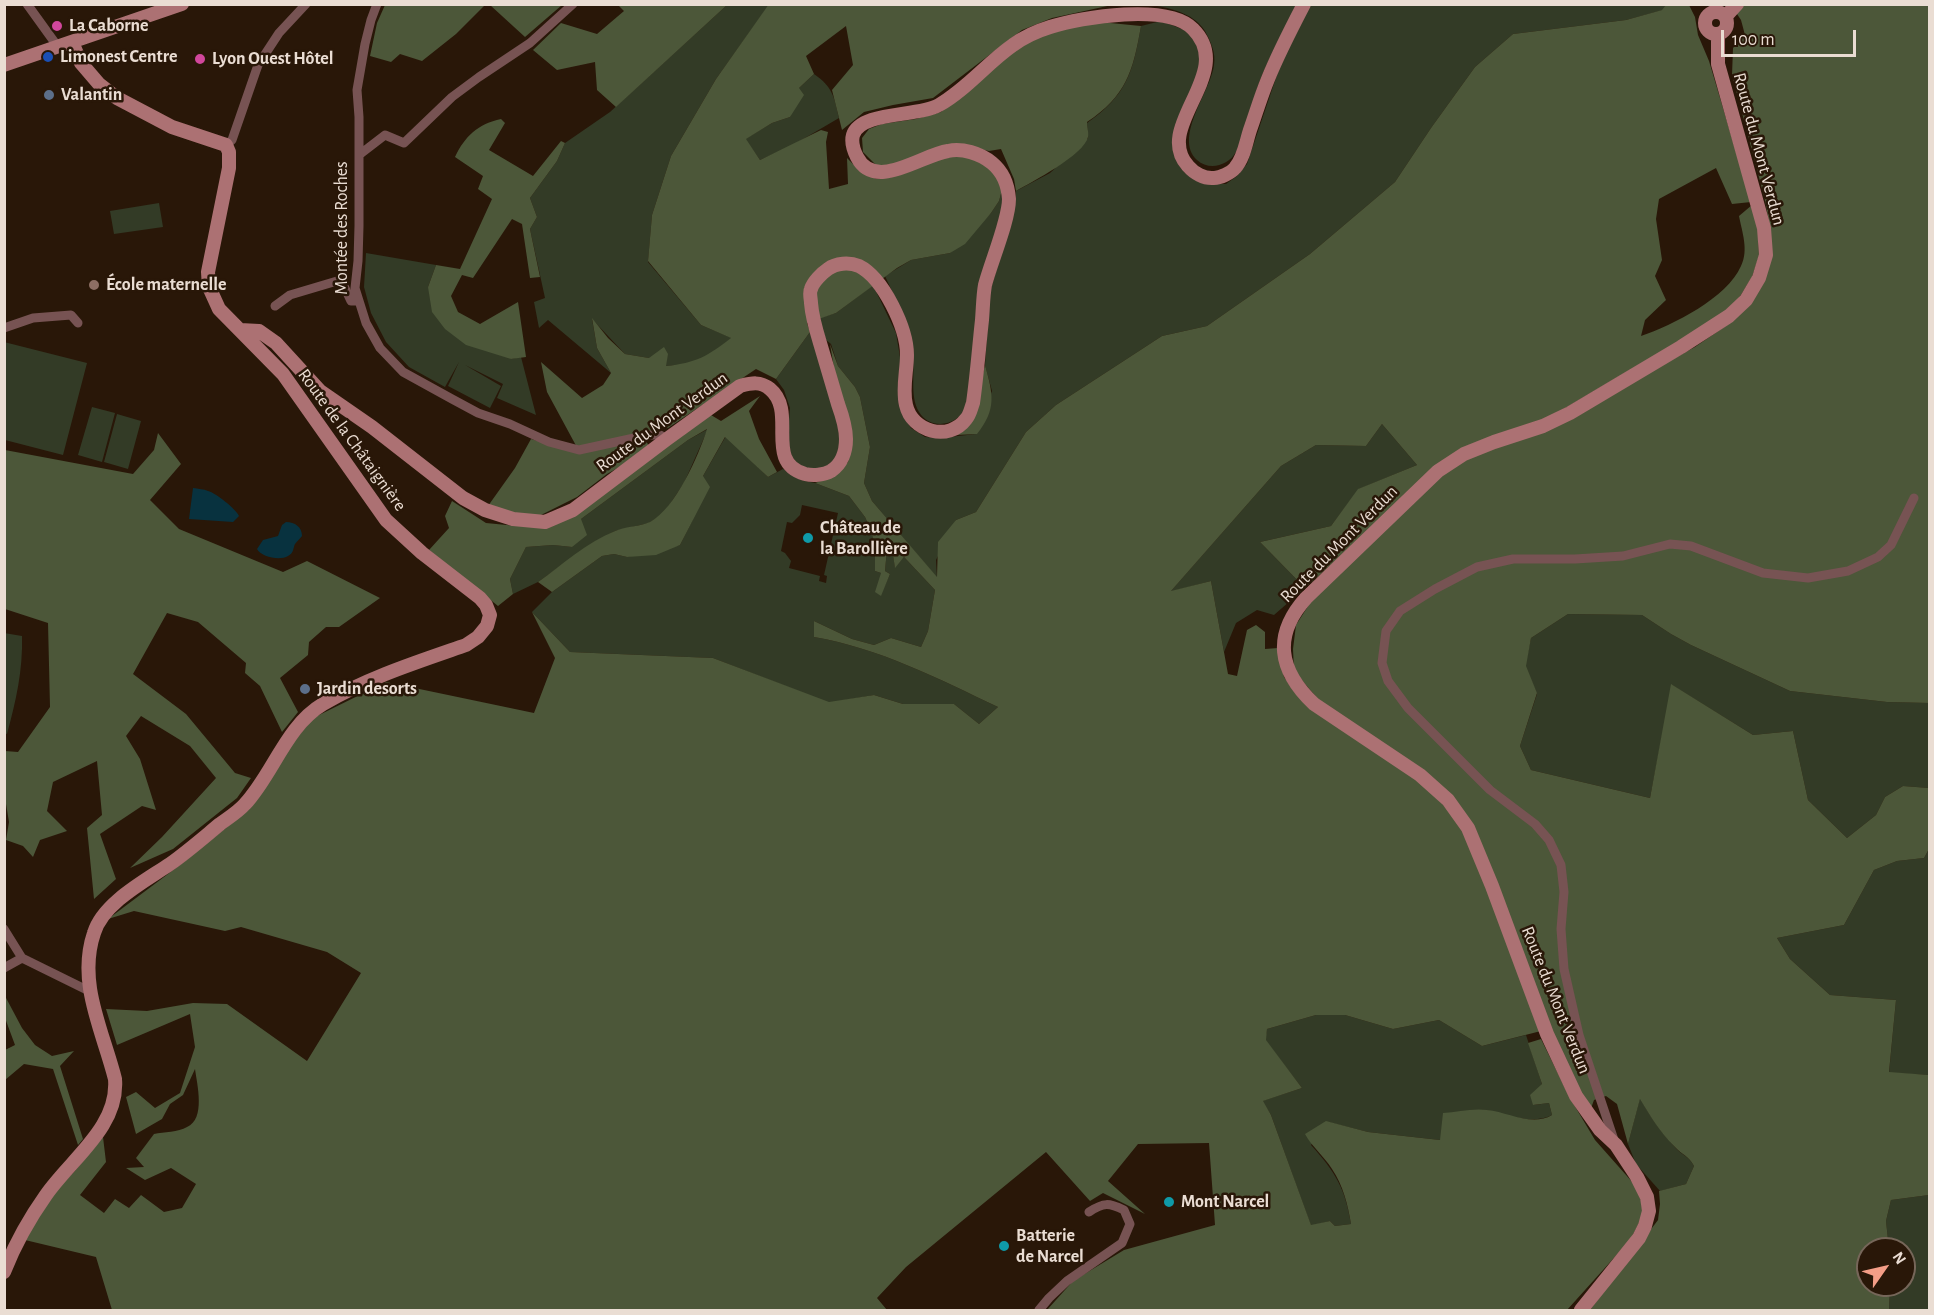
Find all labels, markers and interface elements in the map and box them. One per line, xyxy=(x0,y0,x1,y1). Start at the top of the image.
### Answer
place label: La Caborne xyxy=(69,15,149,37)
scale bar xyxy=(1724,18,1859,56)
marker: La Caborne xyxy=(50,19,64,33)
text: 100 m xyxy=(1732,31,1775,49)
place label: Limonest Centre xyxy=(60,46,177,68)
place label: Lyon Ouest Hôtel xyxy=(212,48,334,70)
marker: Limonest Centre xyxy=(41,50,55,64)
marker: Lyon Ouest Hôtel xyxy=(193,52,207,66)
street label: Route du Mont Verdun xyxy=(1728,70,1790,228)
place label: Valantin xyxy=(61,84,122,106)
marker: Valantin xyxy=(42,88,56,102)
street label: Montée des Roches xyxy=(331,161,353,295)
place label: École maternelle xyxy=(106,274,226,296)
marker: École maternelle xyxy=(87,278,101,292)
street label: Route de la Châtaignière xyxy=(293,365,411,515)
street label: Route du Mont Verdun xyxy=(592,367,732,477)
street label: Route du Mont Verdun xyxy=(1276,481,1402,607)
place label: Château de la Barollière xyxy=(820,517,908,560)
marker: Château de la Barollière xyxy=(801,531,815,545)
place label: Jardin desorts xyxy=(317,678,417,700)
marker: Jardin desorts xyxy=(298,682,312,696)
street label: Route du Mont Verdun xyxy=(1517,923,1595,1077)
place label: Mont Narcel xyxy=(1181,1191,1269,1213)
marker: Mont Narcel xyxy=(1162,1195,1176,1209)
place label: Batterie de Narcel xyxy=(1016,1225,1084,1268)
north arrow xyxy=(1856,1237,1916,1297)
marker: Batterie de Narcel xyxy=(997,1239,1011,1253)
text: N xyxy=(1890,1249,1909,1267)

